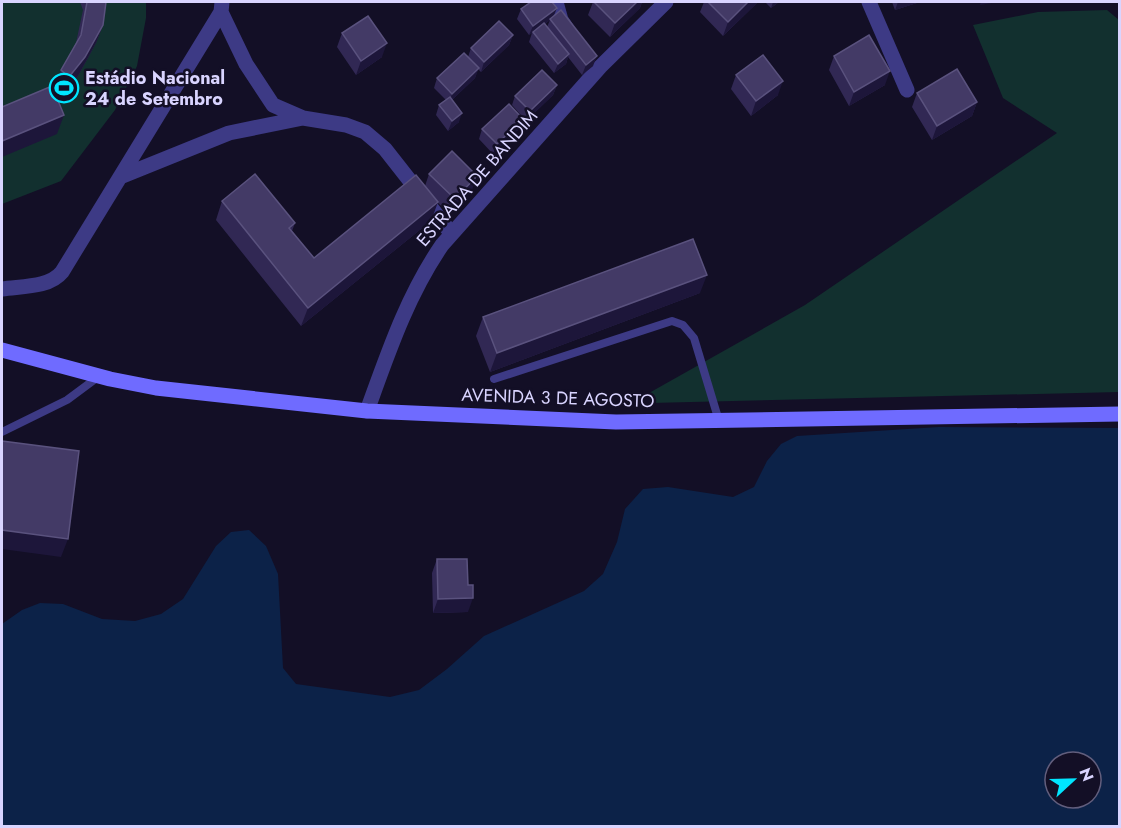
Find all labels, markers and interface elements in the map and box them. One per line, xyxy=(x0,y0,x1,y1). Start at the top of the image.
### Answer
place label: Estádio Nacional 24 de Setembro xyxy=(85,65,225,112)
sports icon: Estádio Nacional 24 de Setembro xyxy=(48,72,80,104)
street label: ESTRADA DE BANDIM xyxy=(410,104,544,252)
street label: AVENIDA 3 DE AGOSTO xyxy=(461,382,655,414)
north arrow xyxy=(1043,750,1103,810)
text: N xyxy=(1073,764,1099,785)

